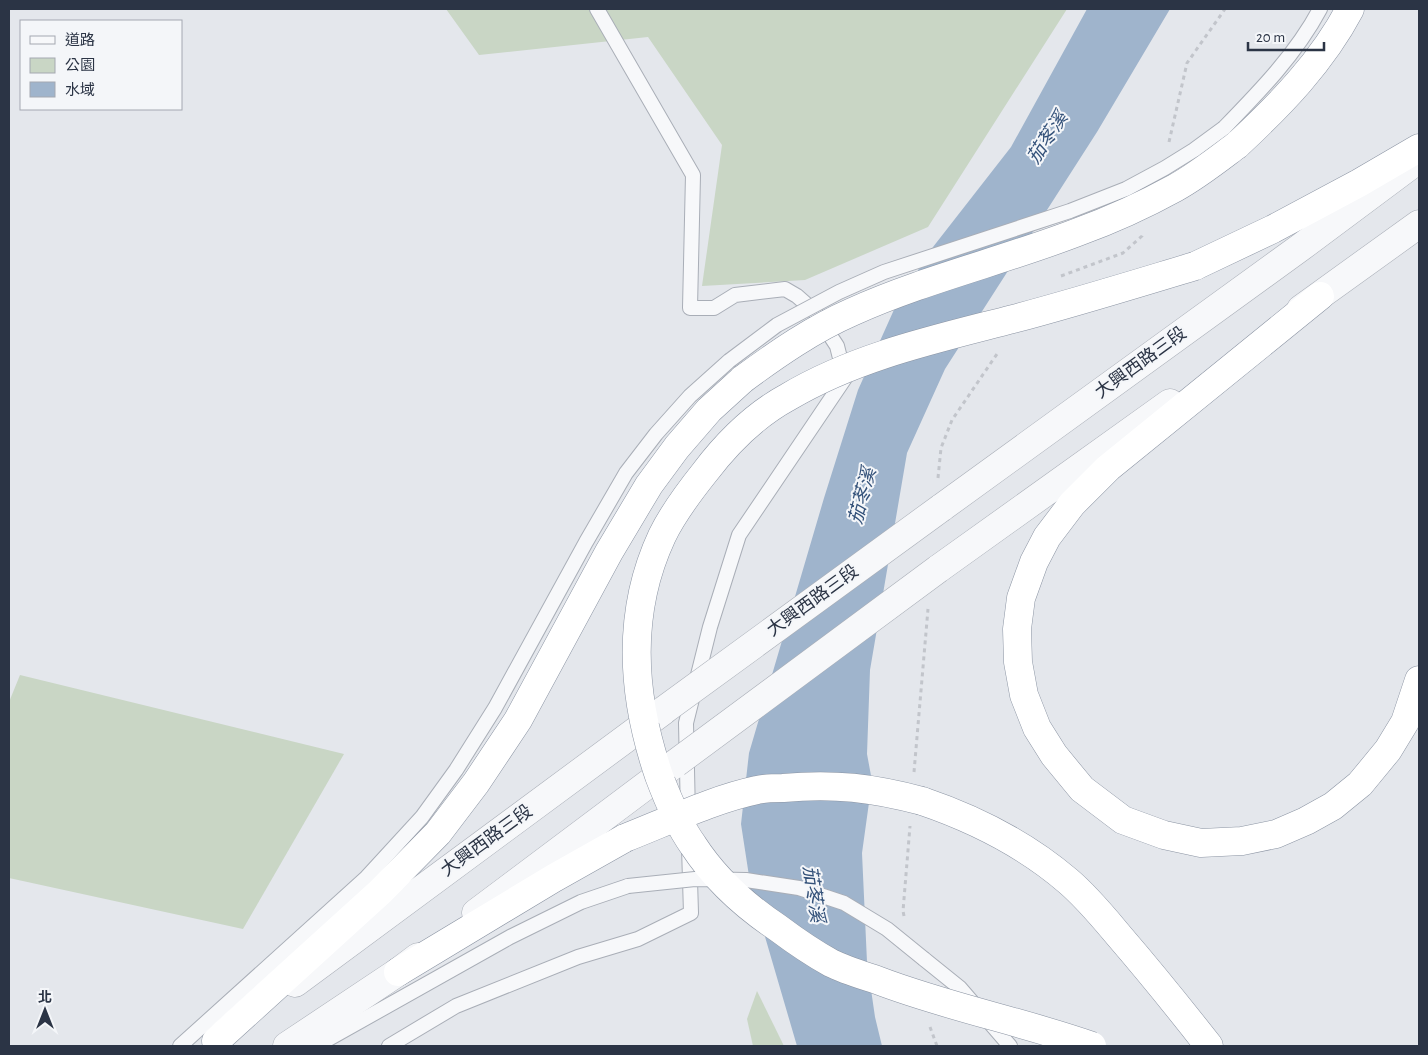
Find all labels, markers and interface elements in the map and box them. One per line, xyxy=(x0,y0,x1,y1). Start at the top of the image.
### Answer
legend xyxy=(20,20,182,110)
scale bar xyxy=(1248,20,1324,52)
text: 20 m xyxy=(1256,30,1285,45)
text: 道路 xyxy=(65,32,95,48)
text: 公園 xyxy=(65,58,95,73)
text: 水域 xyxy=(65,82,95,98)
water label: 茄苳溪 xyxy=(1024,106,1073,167)
street label: 大興西路三段 xyxy=(1091,322,1190,402)
water label: 茄苳溪 xyxy=(845,463,880,526)
street label: 大興西路三段 xyxy=(763,560,862,640)
street label: 大興西路三段 xyxy=(437,800,536,880)
water label: 茄苳溪 xyxy=(800,864,828,927)
north arrow xyxy=(20,985,70,1035)
text: 北 xyxy=(38,990,52,1005)

